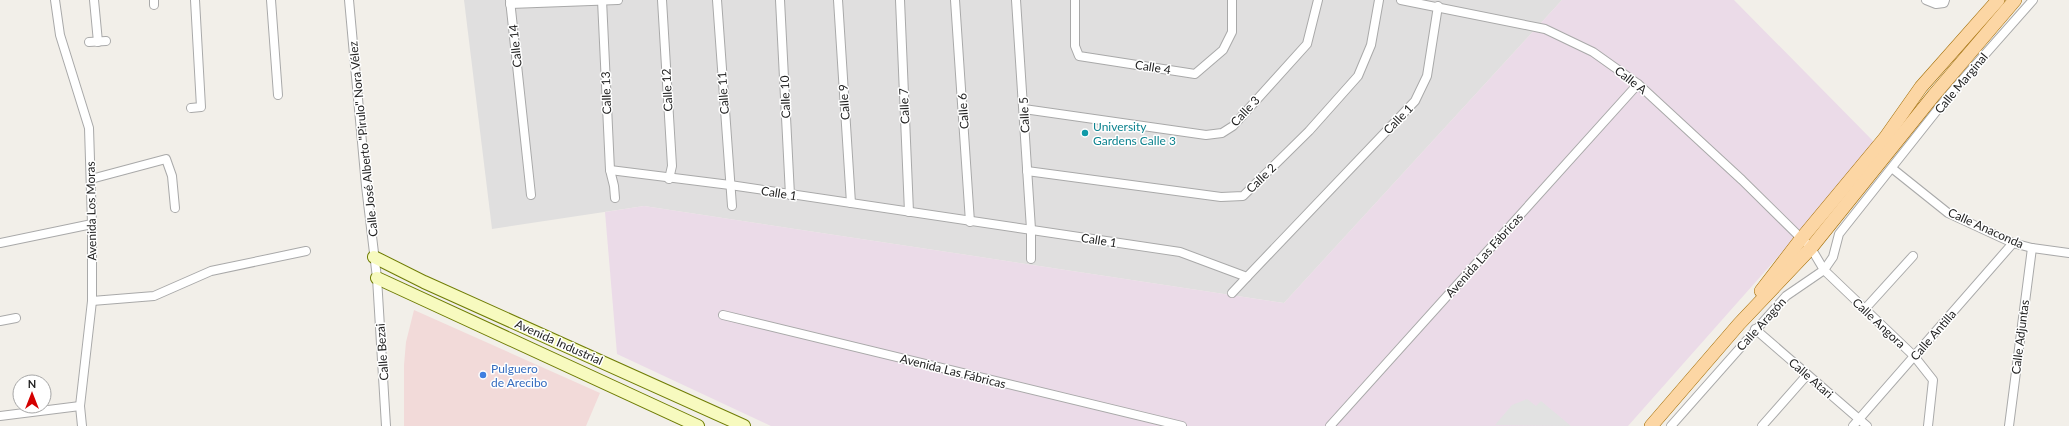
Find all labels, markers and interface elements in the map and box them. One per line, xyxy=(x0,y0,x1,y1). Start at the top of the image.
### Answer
street label: Calle 14 xyxy=(505,24,525,68)
street label: Calle José Alberto "Pirulo" Nora Vélez xyxy=(345,40,381,237)
street label: Calle Marginal xyxy=(1931,50,1991,116)
street label: Calle 4 xyxy=(1134,57,1172,77)
street label: Calle A xyxy=(1612,63,1651,98)
street label: Calle 12 xyxy=(658,68,676,112)
street label: Calle 13 xyxy=(598,71,614,115)
street label: Calle 11 xyxy=(714,71,732,115)
street label: Calle 10 xyxy=(777,75,793,119)
street label: Calle 9 xyxy=(835,83,853,120)
street label: Calle 7 xyxy=(896,88,912,124)
street label: Calle 6 xyxy=(954,92,972,129)
street label: Calle 3 xyxy=(1227,93,1263,129)
street label: Calle 5 xyxy=(1016,97,1032,133)
street label: Calle 1 xyxy=(1380,101,1416,137)
place label: University Gardens Calle 3 xyxy=(1093,119,1176,148)
marker: University Gardens Calle 3 xyxy=(1080,128,1090,138)
street label: Calle 2 xyxy=(1243,160,1279,196)
street label: Avenida Los Moras xyxy=(83,161,99,261)
street label: Calle 1 xyxy=(760,183,798,203)
street label: Calle Anaconda xyxy=(1946,205,2026,251)
street label: Avenida Las Fábricas xyxy=(1442,210,1526,300)
street label: Calle 1 xyxy=(1080,230,1118,250)
street label: Calle Aragón xyxy=(1733,294,1789,354)
street label: Calle Angora xyxy=(1850,295,1909,351)
street label: Calle Adjuntas xyxy=(2008,299,2032,375)
street label: Calle Antilla xyxy=(1907,307,1959,363)
street label: Avenida Industrial xyxy=(513,316,605,368)
street label: Calle Bezai xyxy=(373,323,391,381)
street label: Avenida Las Fábricas xyxy=(899,351,1007,391)
street label: Calle Atari xyxy=(1786,355,1836,401)
place label: Pulguero de Arecibo xyxy=(491,361,548,390)
marker: Pulguero de Arecibo xyxy=(478,370,488,380)
north arrow xyxy=(12,374,52,414)
text: N xyxy=(28,377,36,390)

